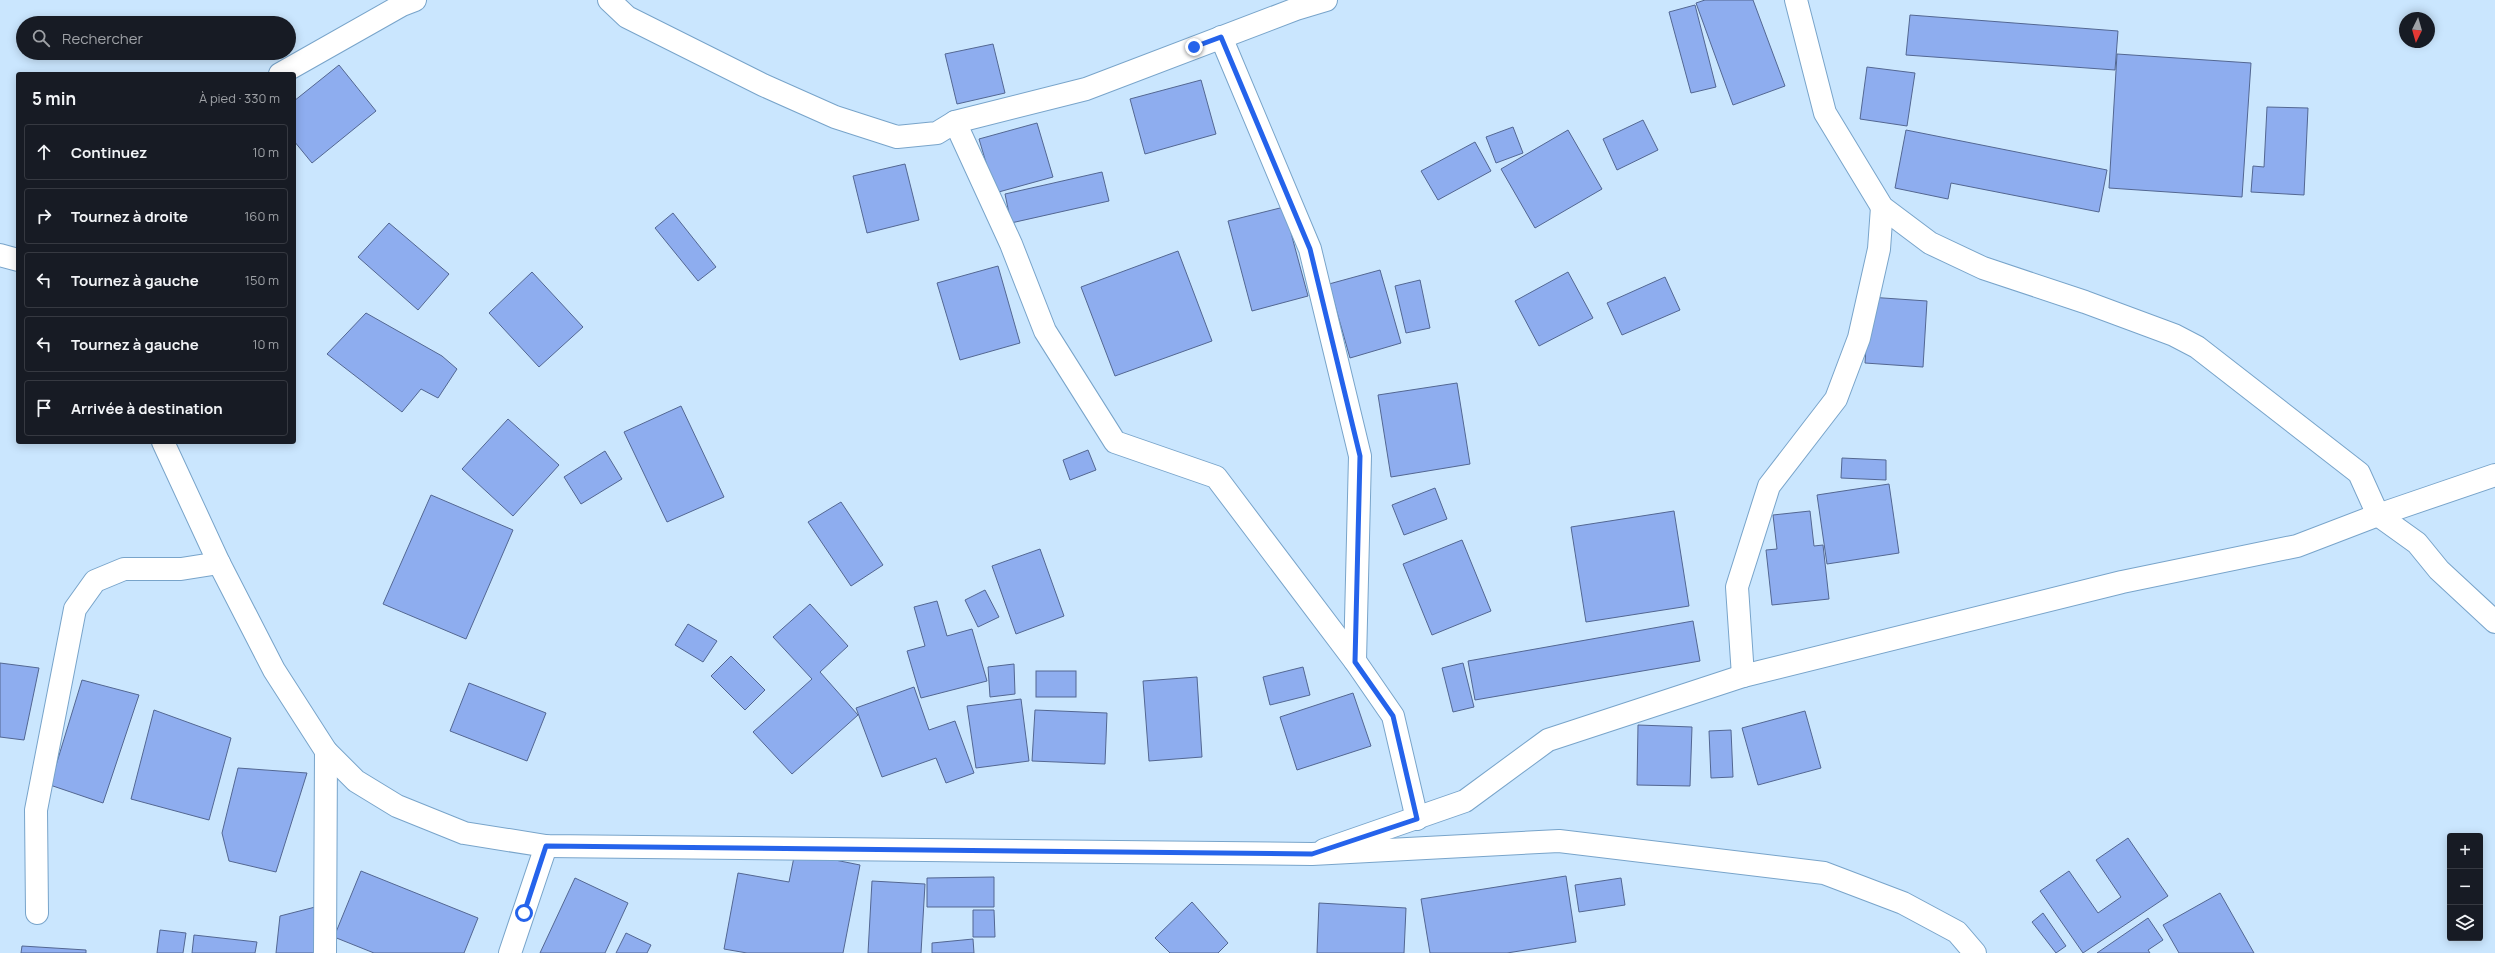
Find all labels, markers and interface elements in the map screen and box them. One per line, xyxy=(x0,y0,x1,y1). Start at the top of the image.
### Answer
north arrow xyxy=(2399,12,2435,48)
search box xyxy=(16,16,296,60)
icon: search xyxy=(30,27,52,49)
text: Rechercher xyxy=(62,28,143,49)
route end xyxy=(1185,38,1203,56)
text: 5 min xyxy=(32,87,76,110)
text: À pied · 330 m xyxy=(199,89,280,107)
icon: ahead xyxy=(33,141,55,163)
text: Continuez xyxy=(71,142,147,163)
text: 10 m xyxy=(252,143,279,161)
icon: right xyxy=(33,205,55,227)
text: Tournez à droite xyxy=(71,206,188,227)
text: 160 m xyxy=(244,207,279,225)
icon: left xyxy=(33,269,55,291)
text: Tournez à gauche xyxy=(71,270,199,291)
text: 150 m xyxy=(245,271,279,289)
icon: left xyxy=(33,333,55,355)
text: Tournez à gauche xyxy=(71,334,199,355)
text: 10 m xyxy=(252,335,279,353)
icon: arrive xyxy=(33,397,55,419)
text: Arrivée à destination xyxy=(71,398,223,419)
map controls xyxy=(2447,833,2483,941)
button: + xyxy=(2447,833,2483,869)
button: − xyxy=(2447,869,2483,905)
route start xyxy=(515,904,533,922)
button: layers xyxy=(2447,905,2483,941)

